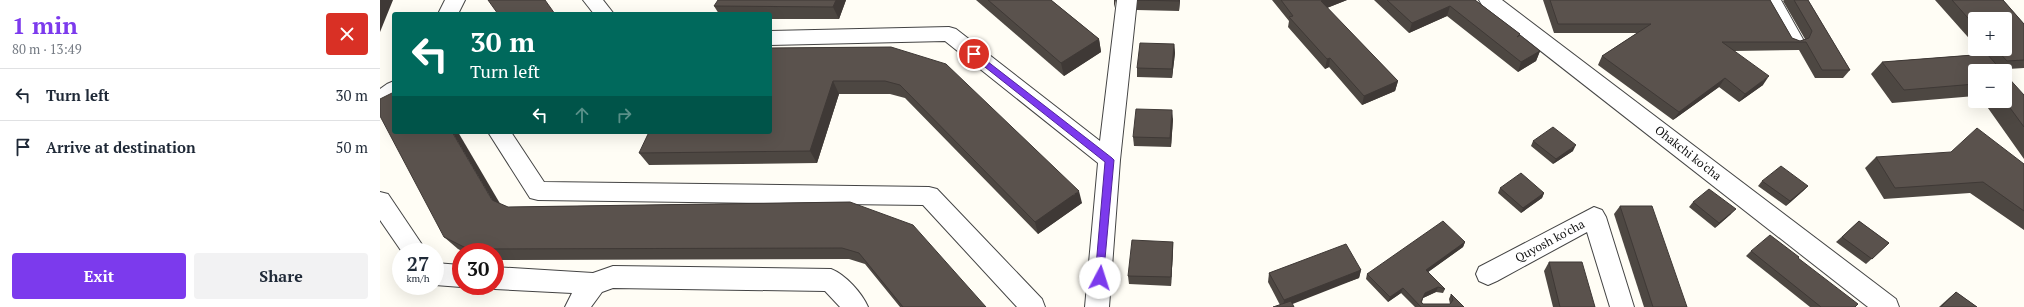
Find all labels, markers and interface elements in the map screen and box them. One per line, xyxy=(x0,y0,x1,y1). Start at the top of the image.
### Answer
text: 1 min xyxy=(12,9,78,41)
map controls xyxy=(1968,12,2012,108)
button: + xyxy=(1968,12,2012,56)
button: close xyxy=(326,13,368,55)
text: 30 m xyxy=(470,23,535,60)
icon: left xyxy=(404,28,456,80)
pin xyxy=(957,37,991,71)
text: 80 m · 13:49 xyxy=(12,40,82,58)
icon: arrive xyxy=(963,43,985,65)
text: Turn left xyxy=(470,59,540,83)
button: − xyxy=(1968,64,2012,108)
icon: left xyxy=(12,84,34,106)
text: Turn left xyxy=(46,85,110,105)
text: 30 m xyxy=(335,85,368,105)
icon: left xyxy=(529,104,551,126)
icon: ahead xyxy=(571,104,593,126)
icon: right xyxy=(613,104,635,126)
street label: Ohakchi ko'cha xyxy=(1652,122,1725,183)
icon: arrive xyxy=(12,136,34,158)
text: Arrive at destination xyxy=(46,137,196,157)
text: 50 m xyxy=(335,137,368,157)
street label: Quyosh ko'cha xyxy=(1512,216,1587,265)
speed limit sign: 30 xyxy=(452,243,504,295)
text: 27 xyxy=(407,250,429,277)
button: Exit xyxy=(12,253,186,299)
button: Share xyxy=(194,253,368,299)
position arrow xyxy=(1079,257,1121,299)
text: km/h xyxy=(406,272,430,285)

